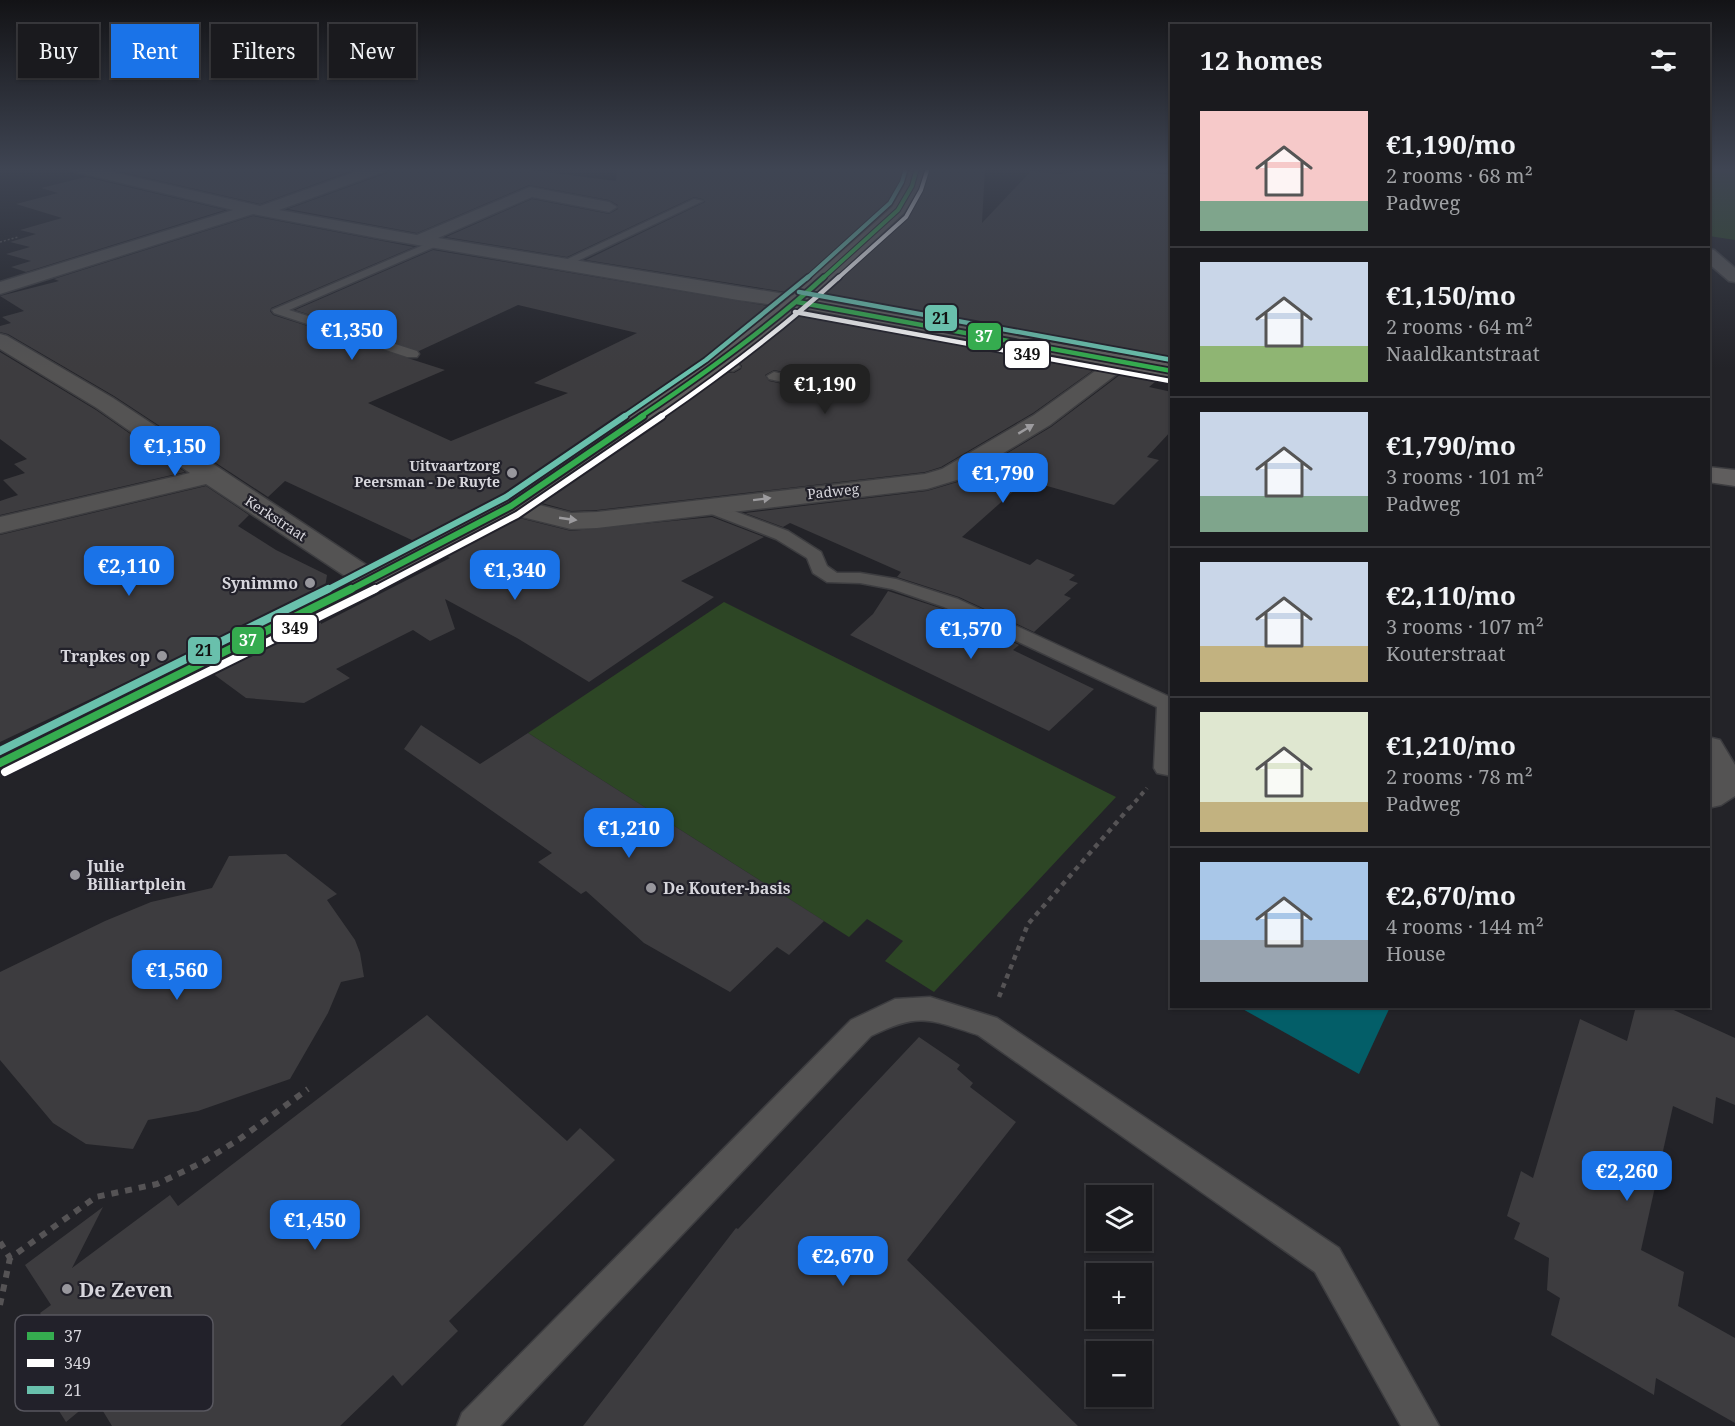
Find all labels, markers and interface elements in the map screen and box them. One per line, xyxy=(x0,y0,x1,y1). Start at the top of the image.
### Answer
chip: Buy xyxy=(18,24,99,78)
chip: Rent xyxy=(111,24,199,78)
chip: Filters xyxy=(211,24,317,78)
chip: New xyxy=(329,24,416,78)
text: 12 homes xyxy=(1200,42,1322,78)
icon: filters xyxy=(1647,44,1680,77)
text: €1,190/mo xyxy=(1386,126,1516,162)
icon: home xyxy=(1248,135,1320,207)
text: 2 rooms · 68 m² xyxy=(1386,162,1533,189)
text: Padweg xyxy=(1386,189,1460,216)
text: €1,150/mo xyxy=(1386,277,1516,313)
icon: home xyxy=(1248,286,1320,358)
line badge: 21 xyxy=(924,304,958,332)
text: 21 xyxy=(932,307,950,329)
pin: €1,350 xyxy=(303,310,401,361)
text: 2 rooms · 64 m² xyxy=(1386,313,1533,340)
text: €1,350 xyxy=(321,316,383,343)
line badge: 37 xyxy=(967,322,1002,351)
text: 37 xyxy=(975,325,993,347)
line badge: 349 xyxy=(1004,340,1050,369)
text: Naaldkantstraat xyxy=(1386,340,1540,367)
text: 349 xyxy=(1013,343,1041,365)
pin: €1,190 xyxy=(776,364,874,415)
text: €1,190 xyxy=(794,370,856,397)
one-way arrow xyxy=(1018,423,1034,434)
pin: €1,150 xyxy=(126,426,224,477)
text: €1,790/mo xyxy=(1386,427,1516,463)
text: €1,150 xyxy=(144,432,206,459)
icon: home xyxy=(1248,436,1320,508)
pin: €1,790 xyxy=(954,453,1052,504)
place label: Uitvaartzorg Peersman - De Ruyte xyxy=(354,456,500,491)
text: €1,790 xyxy=(972,459,1034,486)
text: 3 rooms · 101 m² xyxy=(1386,463,1544,490)
marker: Uitvaartzorg Peersman - De Ruyte xyxy=(505,466,519,480)
street label: Padweg xyxy=(806,479,860,503)
text: Padweg xyxy=(1386,490,1460,517)
street label: Kerkstraat xyxy=(241,491,311,545)
one-way arrow xyxy=(752,495,771,504)
one-way arrow xyxy=(559,514,578,524)
pin: €2,110 xyxy=(80,546,178,597)
pin: €1,340 xyxy=(466,550,564,601)
text: €2,110 xyxy=(98,552,160,579)
text: €1,340 xyxy=(484,556,546,583)
place label: Synimmo xyxy=(222,572,298,594)
marker: Synimmo xyxy=(303,576,317,590)
text: €2,110/mo xyxy=(1386,577,1516,613)
icon: home xyxy=(1248,586,1320,658)
pin: €1,570 xyxy=(922,609,1020,660)
text: 3 rooms · 107 m² xyxy=(1386,613,1544,640)
line badge: 349 xyxy=(272,614,318,643)
text: €1,570 xyxy=(940,615,1002,642)
text: 349 xyxy=(281,617,309,639)
line badge: 37 xyxy=(231,626,265,655)
text: 37 xyxy=(239,629,257,651)
line badge: 21 xyxy=(187,636,221,665)
text: 21 xyxy=(195,639,213,661)
text: Kouterstraat xyxy=(1386,640,1506,667)
place label: Trapkes op xyxy=(61,645,150,667)
marker: Trapkes op xyxy=(155,649,169,663)
text: €1,210/mo xyxy=(1386,727,1516,763)
icon: home xyxy=(1248,736,1320,808)
text: 2 rooms · 78 m² xyxy=(1386,763,1533,790)
text: Padweg xyxy=(1386,790,1460,817)
pin: €1,210 xyxy=(580,808,678,859)
text: €1,210 xyxy=(598,814,660,841)
place label: Julie Billiartplein xyxy=(86,855,186,895)
marker: Julie Billiartplein xyxy=(68,868,82,882)
place label: De Kouter-basis xyxy=(663,877,791,899)
text: €2,670/mo xyxy=(1386,877,1516,913)
marker: De Kouter-basis xyxy=(644,881,658,895)
icon: home xyxy=(1248,886,1320,958)
text: 4 rooms · 144 m² xyxy=(1386,913,1544,940)
text: House xyxy=(1386,940,1446,967)
pin: €1,560 xyxy=(128,950,226,1001)
text: €1,560 xyxy=(146,956,208,983)
pin: €2,260 xyxy=(1578,1151,1676,1202)
text: €2,260 xyxy=(1596,1157,1658,1184)
map controls xyxy=(1086,1185,1152,1407)
button: layers xyxy=(1086,1185,1152,1251)
pin: €1,450 xyxy=(266,1200,364,1251)
text: €1,450 xyxy=(284,1206,346,1233)
pin: €2,670 xyxy=(794,1236,892,1287)
text: €2,670 xyxy=(812,1242,874,1269)
button: + xyxy=(1086,1263,1152,1329)
place label: De Zeven xyxy=(79,1276,173,1303)
marker: De Zeven xyxy=(60,1282,74,1296)
legend xyxy=(15,1315,213,1411)
text: 37 xyxy=(64,1325,82,1347)
button: − xyxy=(1086,1341,1152,1407)
text: 349 xyxy=(64,1352,91,1374)
text: 21 xyxy=(64,1379,82,1401)

